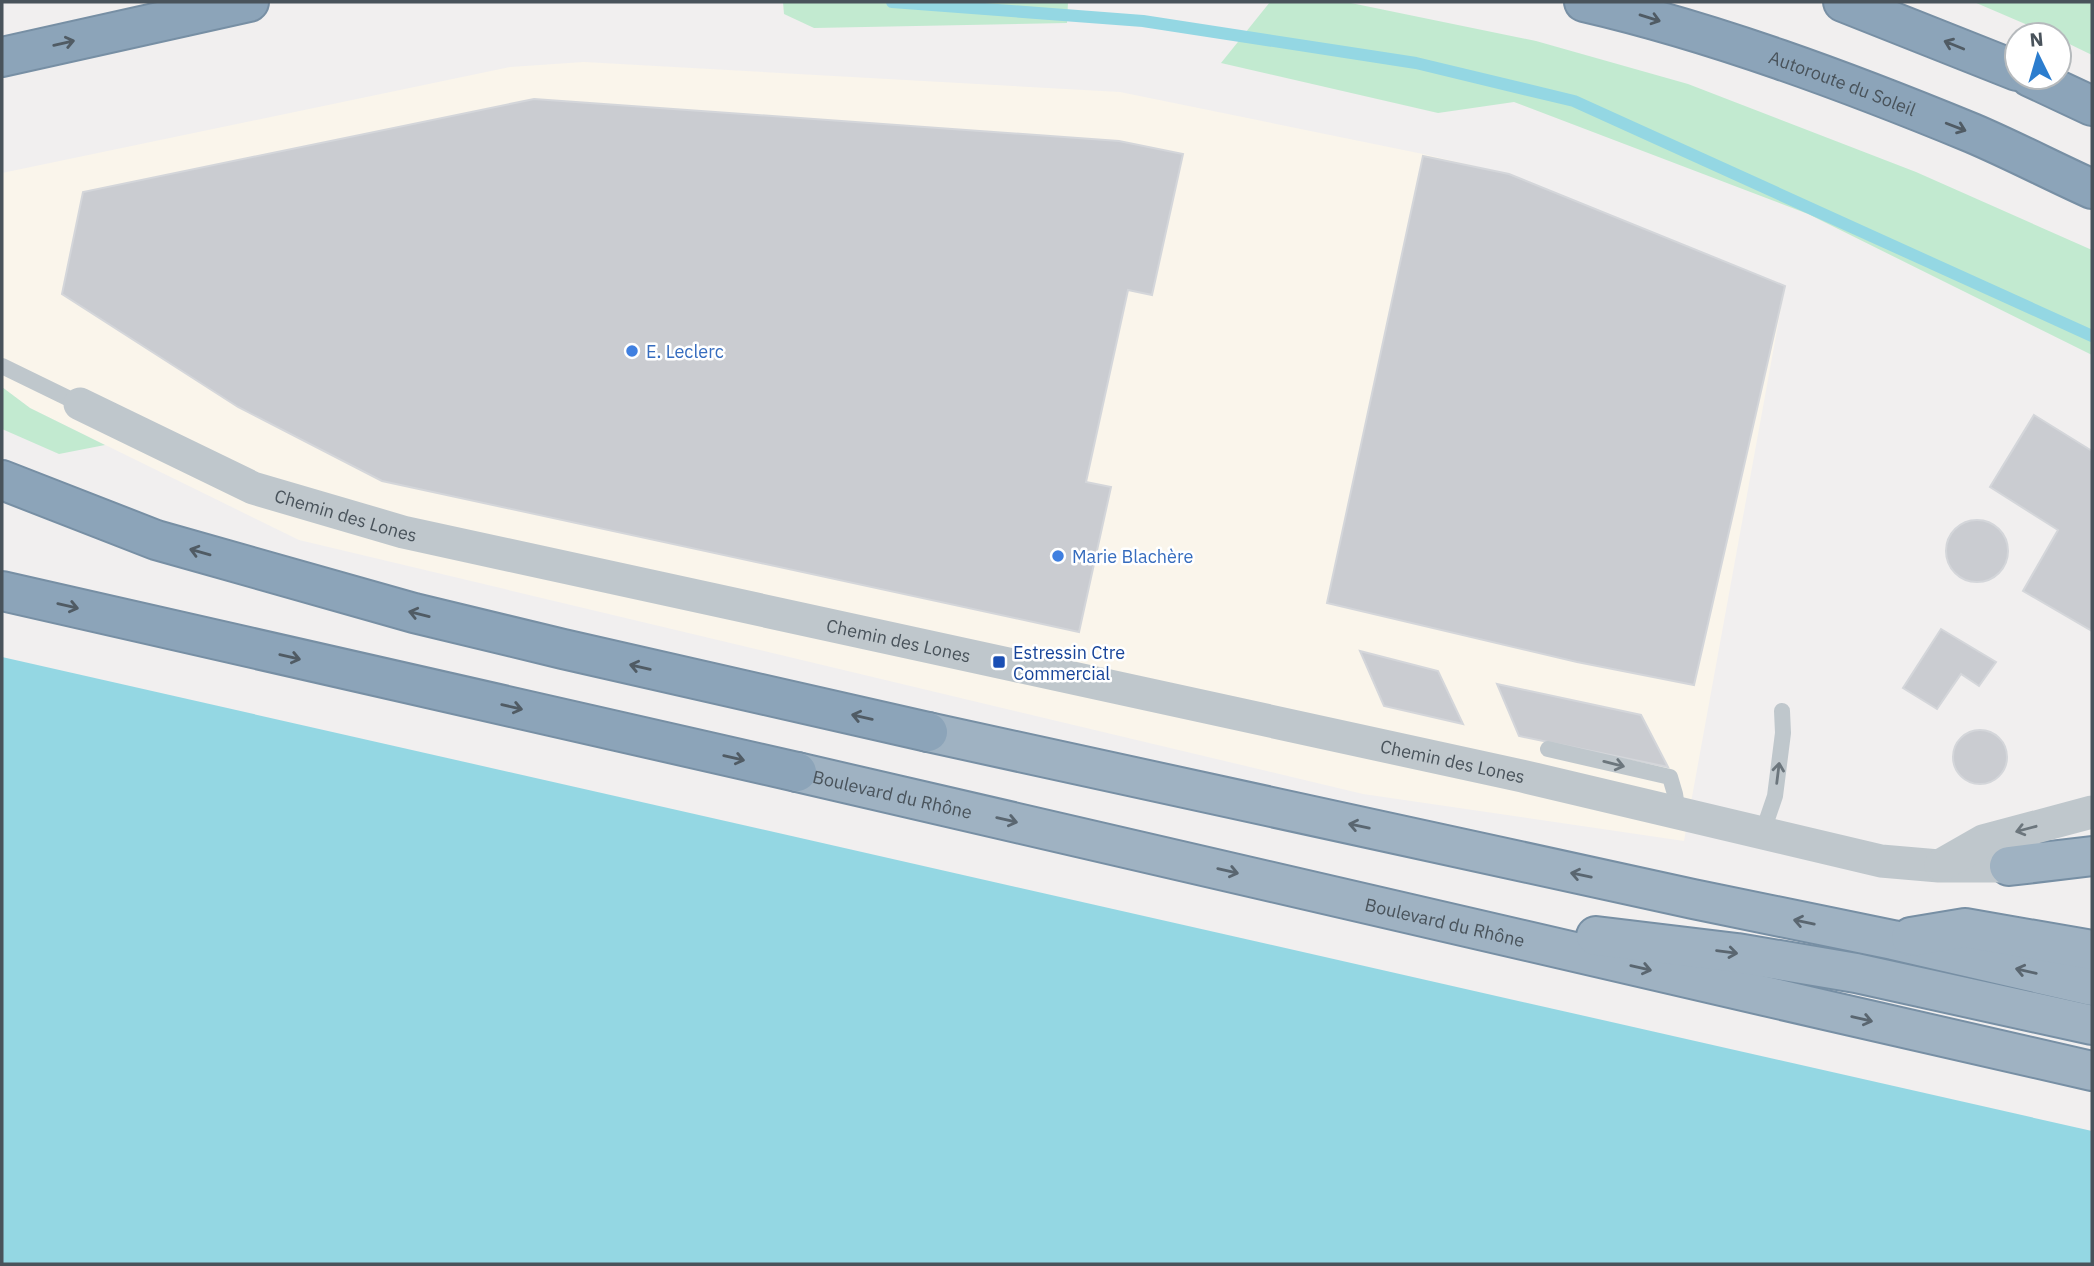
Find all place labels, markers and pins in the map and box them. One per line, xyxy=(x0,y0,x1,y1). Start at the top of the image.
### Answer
place label: E. Leclerc xyxy=(646,340,724,363)
marker: E. Leclerc xyxy=(624,343,640,359)
place label: Marie Blachère xyxy=(1072,545,1193,568)
marker: Marie Blachère xyxy=(1050,548,1066,564)
place label: Estressin Ctre Commercial xyxy=(1013,641,1125,685)
marker: Estressin Ctre Commercial xyxy=(991,654,1007,670)

